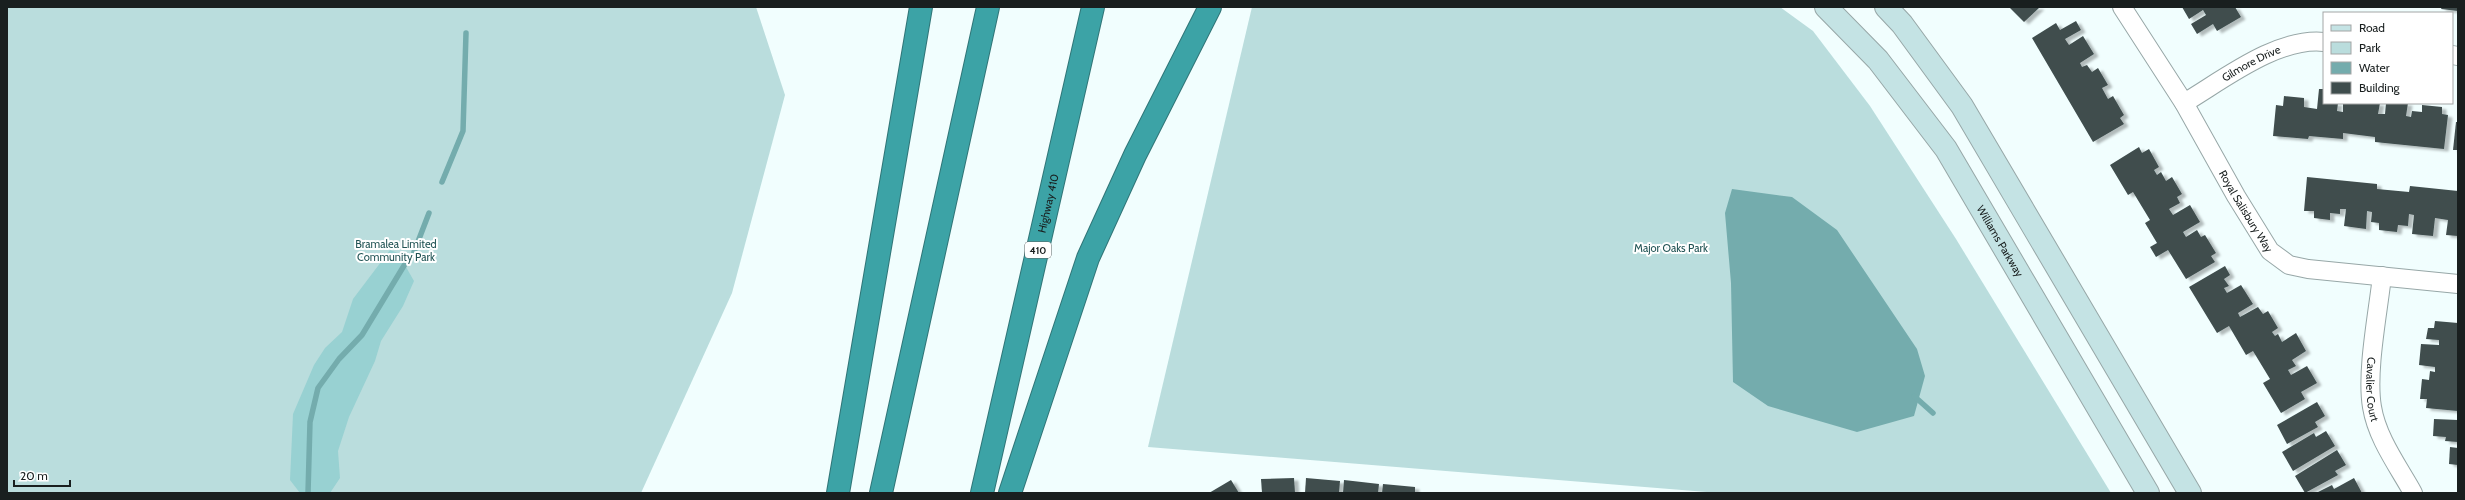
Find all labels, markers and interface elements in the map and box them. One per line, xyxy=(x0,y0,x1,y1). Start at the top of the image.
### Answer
legend xyxy=(2323,12,2453,104)
text: Road xyxy=(2359,20,2385,35)
text: Park xyxy=(2359,40,2381,55)
street label: Gilmore Drive xyxy=(2219,42,2283,85)
text: Water xyxy=(2359,60,2390,75)
text: Building xyxy=(2359,80,2401,95)
street label: Royal Salisbury Way xyxy=(2216,168,2276,255)
street label: Highway 410 xyxy=(1035,172,1062,234)
street label: Williams Parkway xyxy=(1974,203,2027,280)
park label: Bramalea Limited Community Park xyxy=(355,237,437,264)
park label: Major Oaks Park xyxy=(1634,241,1708,255)
road number: 410 xyxy=(1025,242,1051,258)
street label: Cavalier Court xyxy=(2363,356,2382,423)
scale bar xyxy=(14,462,70,488)
text: 20 m xyxy=(20,468,48,483)

